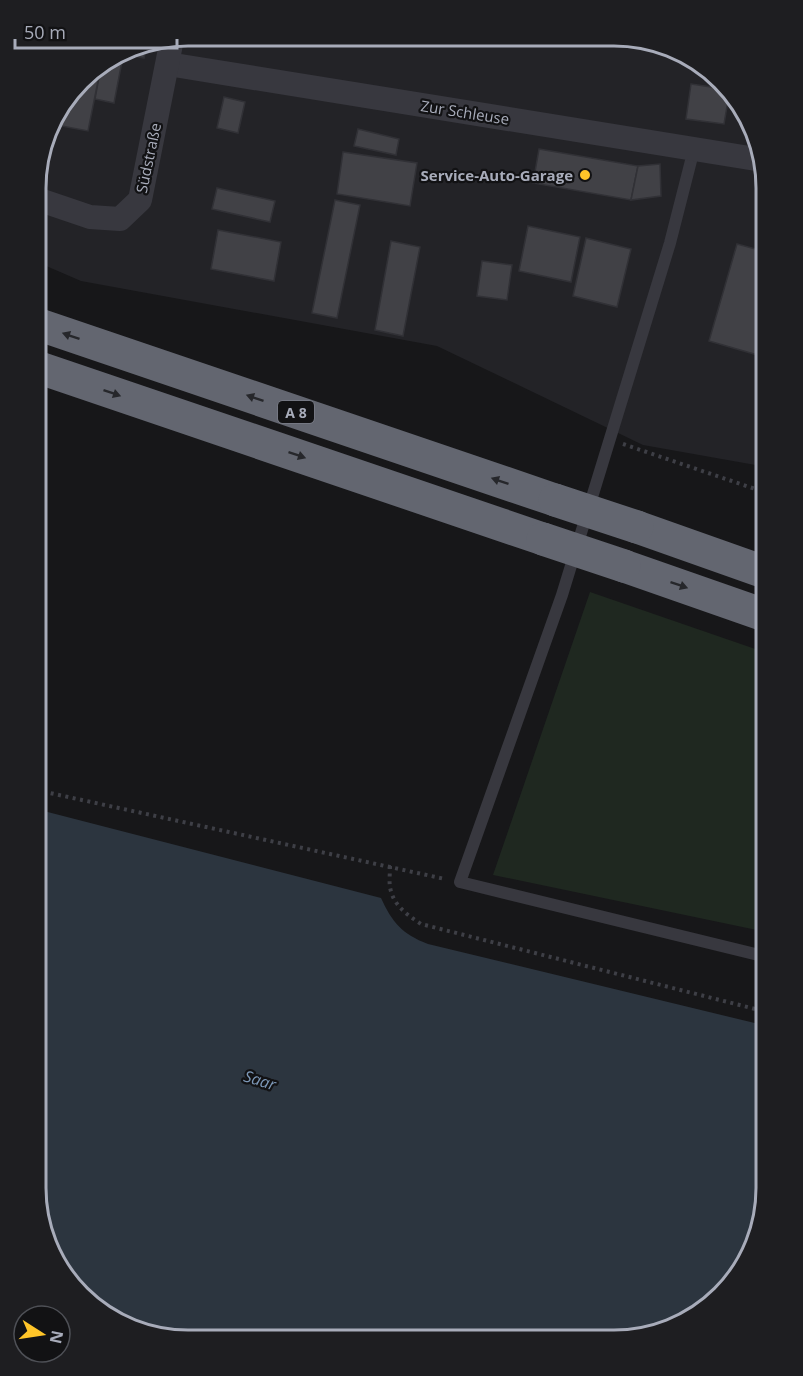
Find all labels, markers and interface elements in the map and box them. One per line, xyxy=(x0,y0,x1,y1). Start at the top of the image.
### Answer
scale bar xyxy=(15,12,177,50)
text: 50 m xyxy=(24,20,66,44)
street label: Zur Schleuse xyxy=(419,95,511,129)
street label: Südstraße xyxy=(131,121,165,195)
place label: Service-Auto-Garage xyxy=(421,165,573,185)
marker: Service-Auto-Garage xyxy=(578,168,592,182)
one-way arrow xyxy=(62,330,80,340)
one-way arrow xyxy=(103,389,121,398)
one-way arrow xyxy=(246,393,264,403)
road number: A 8 xyxy=(278,401,314,423)
one-way arrow xyxy=(288,451,306,461)
one-way arrow xyxy=(491,476,509,485)
one-way arrow xyxy=(670,581,688,591)
water label: Saar xyxy=(241,1065,279,1095)
north arrow xyxy=(12,1304,72,1364)
text: N xyxy=(45,1328,69,1346)

